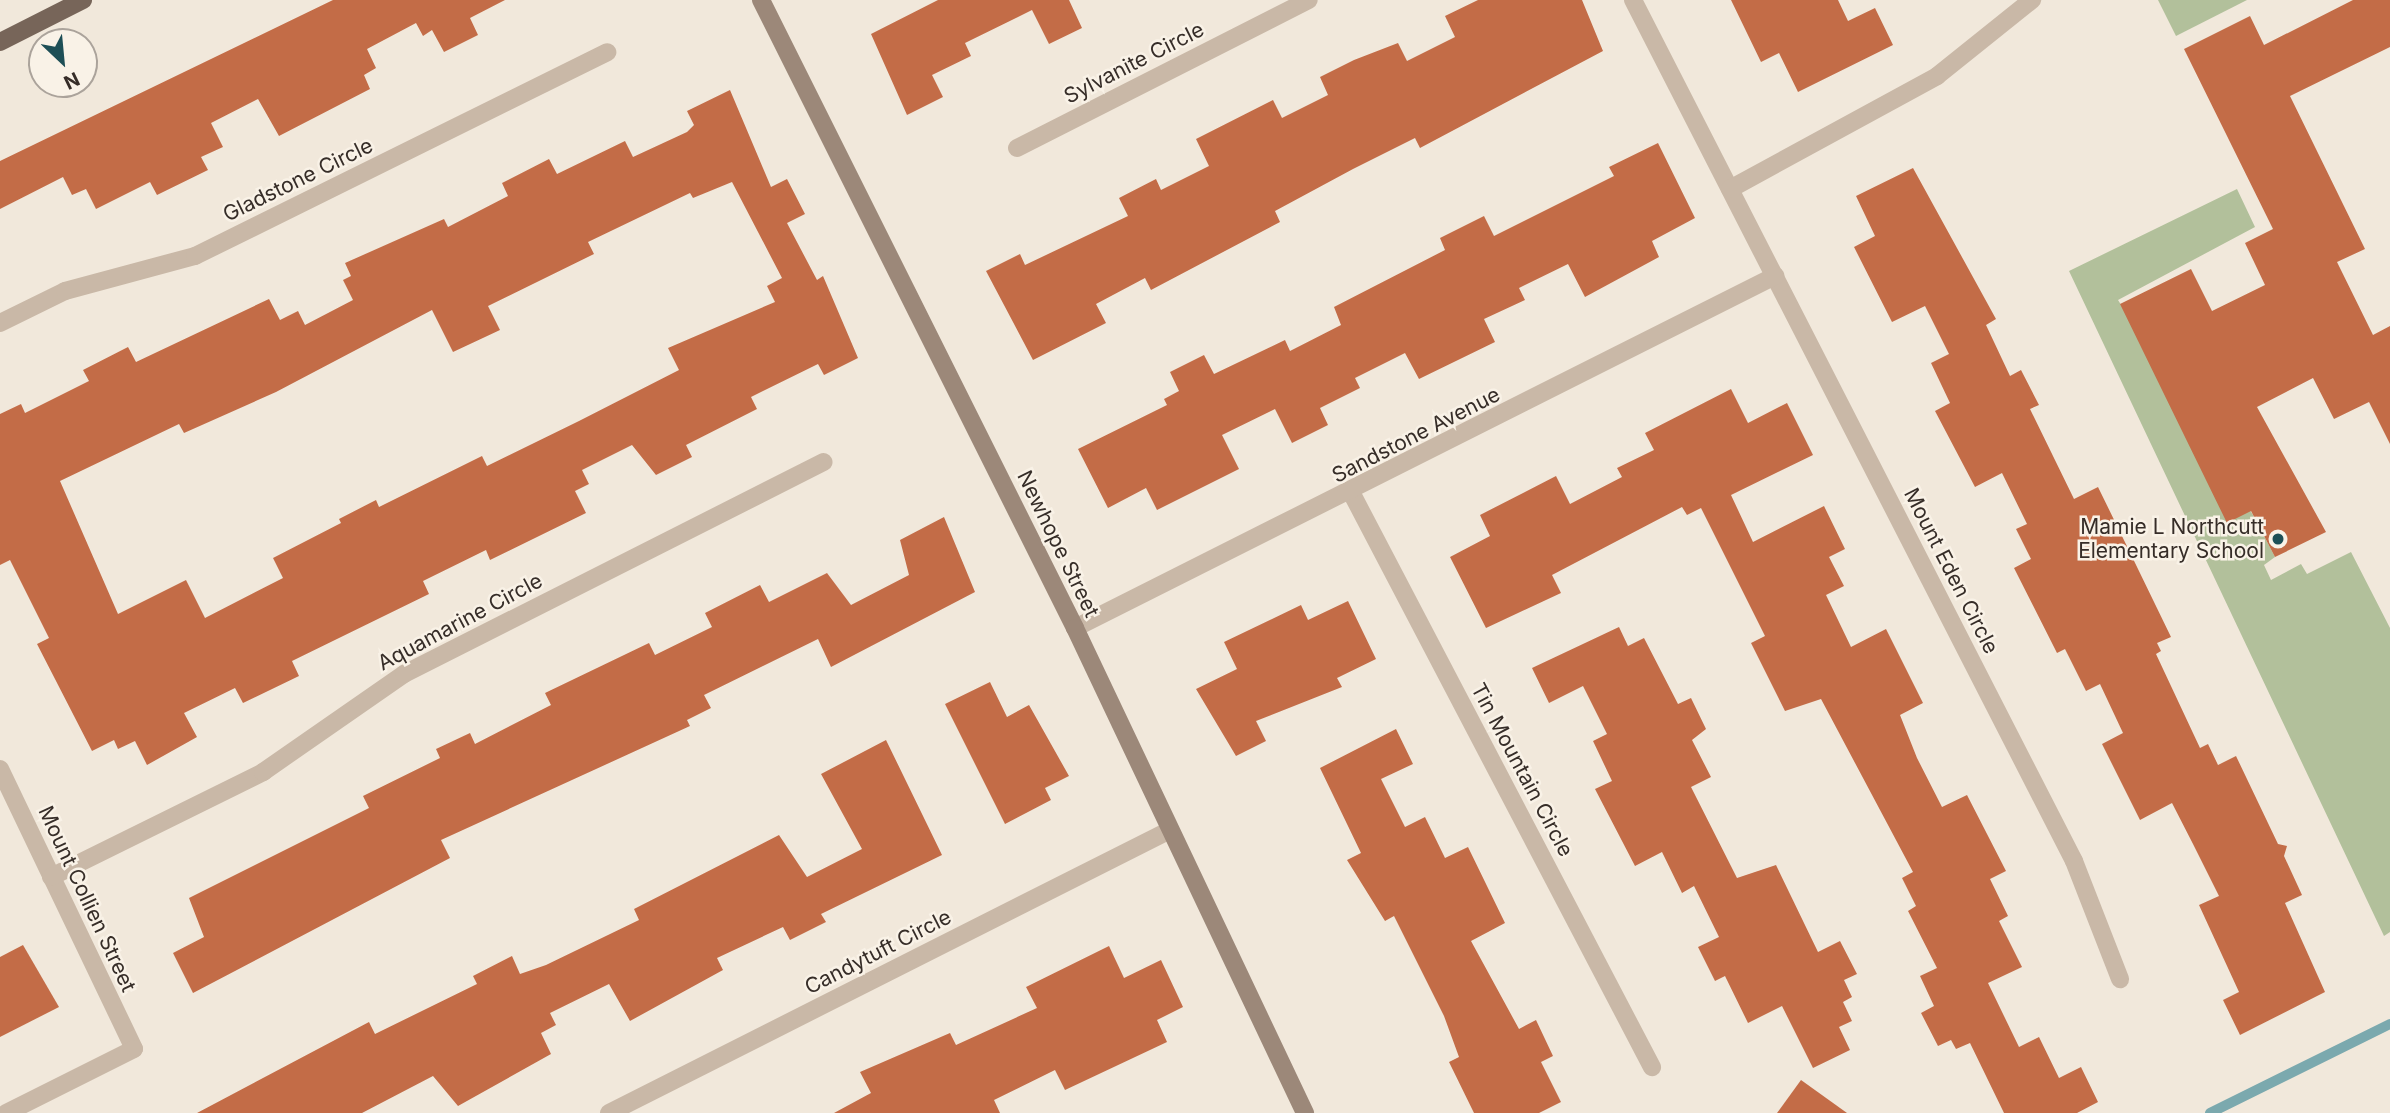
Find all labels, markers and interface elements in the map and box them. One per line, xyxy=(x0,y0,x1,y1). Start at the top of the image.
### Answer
street label: Sylvanite Circle xyxy=(1060,17,1208,109)
north arrow xyxy=(28,28,98,98)
text: N xyxy=(60,67,83,94)
street label: Gladstone Circle xyxy=(219,133,377,227)
street label: Sandstone Avenue xyxy=(1328,382,1504,488)
street label: Newhope Street xyxy=(1012,467,1104,621)
street label: Mount Eden Circle xyxy=(1898,484,2004,658)
place label: Mamie L Northcutt Elementary School xyxy=(2078,514,2264,564)
marker: Mamie L Northcutt Elementary School xyxy=(2270,531,2286,547)
street label: Aquamarine Circle xyxy=(373,568,547,676)
street label: Tin Mountain Circle xyxy=(1466,679,1578,861)
street label: Mount Collien Street xyxy=(33,802,141,996)
street label: Candytuft Circle xyxy=(801,904,955,1000)

